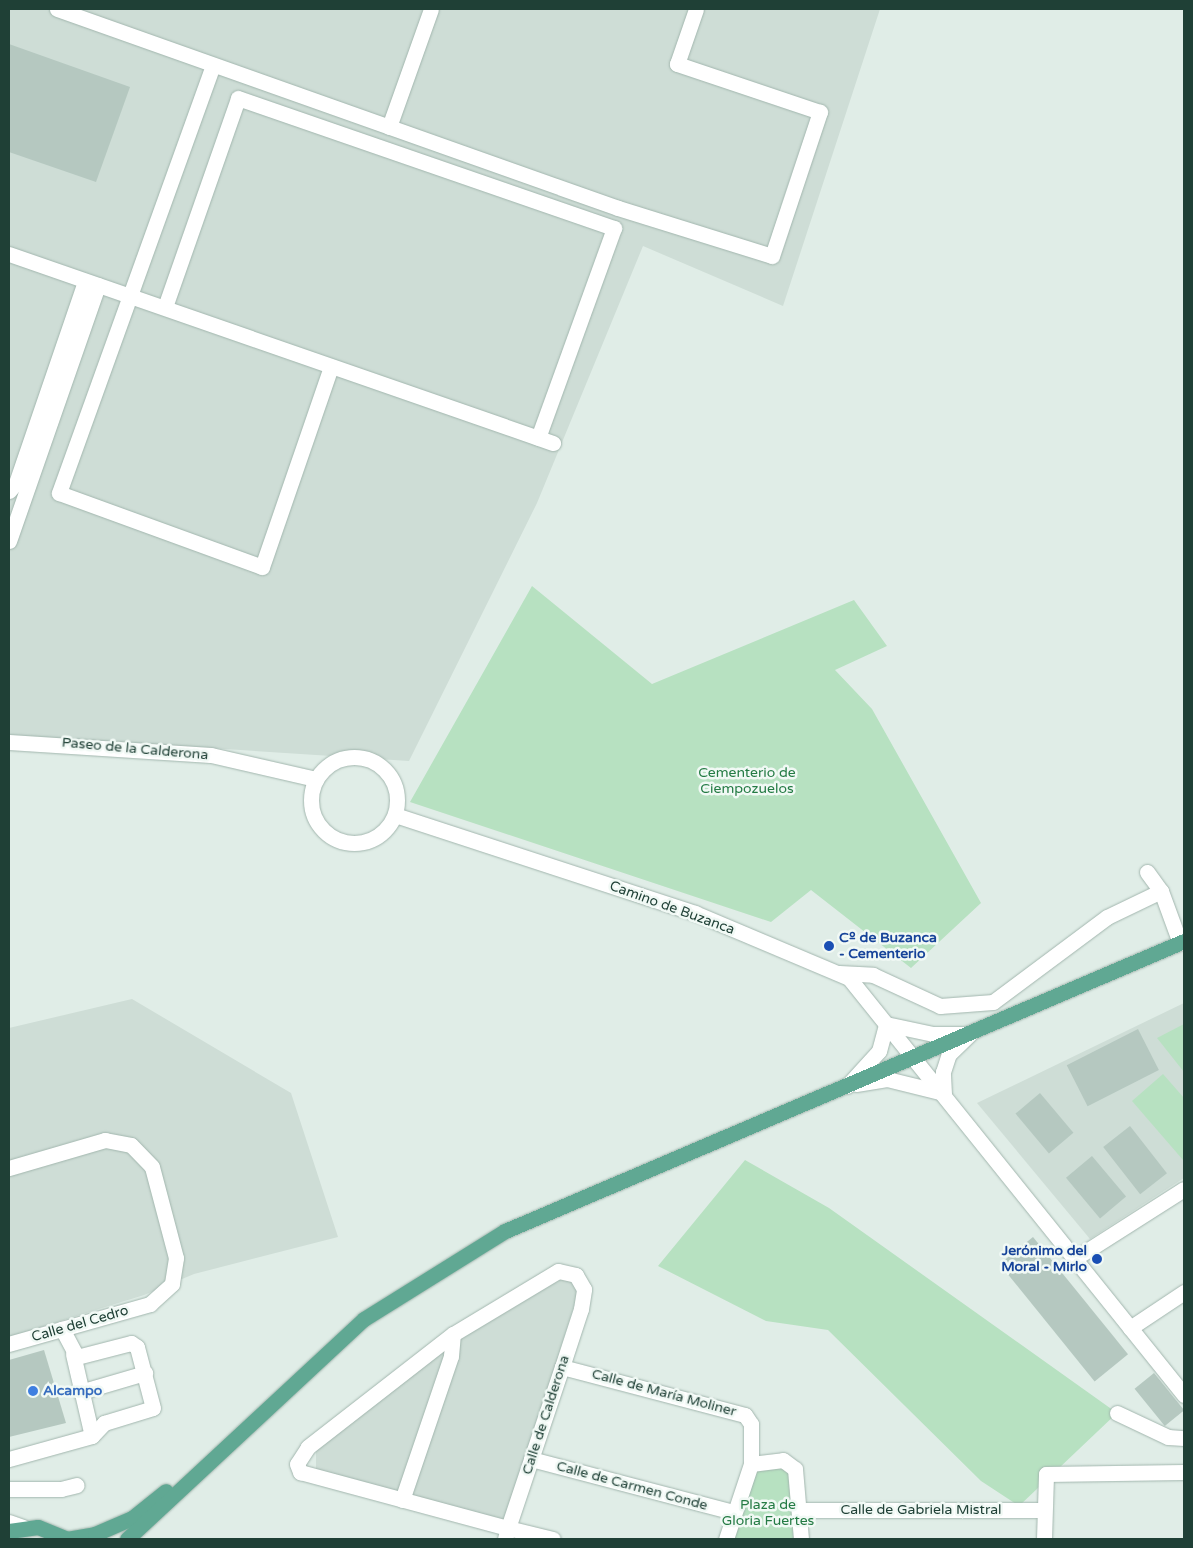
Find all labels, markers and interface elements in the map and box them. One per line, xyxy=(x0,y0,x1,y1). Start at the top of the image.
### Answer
street label: Paseo de la Calderona xyxy=(61,734,209,764)
park label: Cementerio de Ciempozuelos xyxy=(698,765,796,798)
street label: Camino de Buzanca xyxy=(607,878,737,938)
place label: Cº de Buzanca - Cementerio xyxy=(839,930,937,962)
marker: Cº de Buzanca - Cementerio xyxy=(823,940,835,952)
place label: Jerónimo del Moral - Mirlo xyxy=(1001,1243,1087,1276)
marker: Jerónimo del Moral - Mirlo xyxy=(1091,1253,1103,1265)
street label: Calle del Cedro xyxy=(30,1302,130,1346)
street label: Calle de Calderona xyxy=(519,1353,573,1477)
street label: Calle de María Moliner xyxy=(590,1366,738,1420)
place label: Alcampo xyxy=(43,1383,102,1399)
marker: Alcampo xyxy=(27,1385,39,1397)
street label: Calle de Carmen Conde xyxy=(555,1458,709,1514)
park label: Plaza de Gloria Fuertes xyxy=(722,1497,814,1530)
street label: Calle de Gabriela Mistral xyxy=(840,1502,1002,1518)

